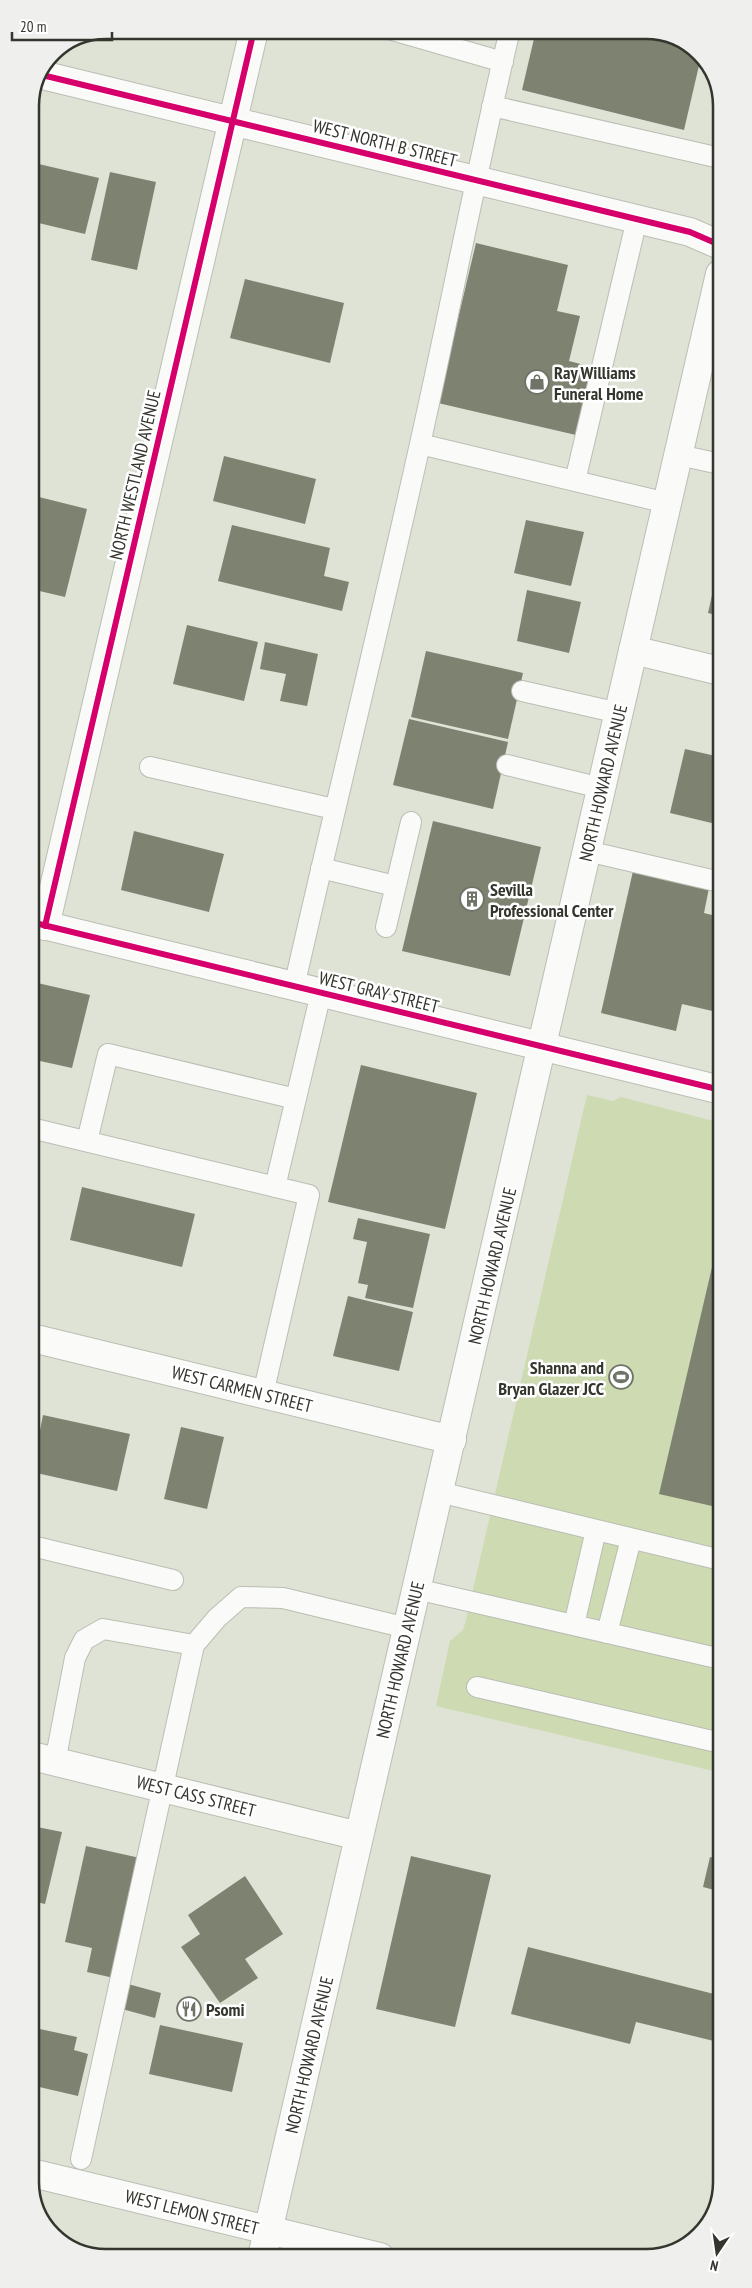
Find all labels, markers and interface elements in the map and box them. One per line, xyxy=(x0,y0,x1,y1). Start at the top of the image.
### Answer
scale bar xyxy=(12,10,112,42)
text: 20 m xyxy=(20,17,46,36)
street label: WEST NORTH B STREET xyxy=(310,114,460,172)
place label: Ray Williams Funeral Home xyxy=(554,361,644,405)
shop icon: Ray Williams Funeral Home xyxy=(524,369,550,395)
street label: NORTH WESTLAND AVENUE xyxy=(104,388,166,562)
street label: NORTH HOWARD AVENUE xyxy=(574,702,632,864)
place label: Sevilla Professional Center xyxy=(490,878,614,922)
building icon: Sevilla Professional Center xyxy=(459,886,485,912)
street label: WEST GRAY STREET xyxy=(317,966,441,1018)
street label: NORTH HOWARD AVENUE xyxy=(463,1185,521,1347)
place label: Shanna and Bryan Glazer JCC xyxy=(498,1356,604,1400)
street label: WEST CARMEN STREET xyxy=(169,1360,315,1418)
sports icon: Shanna and Bryan Glazer JCC xyxy=(608,1364,634,1390)
street label: NORTH HOWARD AVENUE xyxy=(371,1579,429,1741)
street label: WEST CASS STREET xyxy=(134,1770,258,1822)
street label: NORTH HOWARD AVENUE xyxy=(280,1974,338,2136)
restaurant icon: Psomi xyxy=(176,1996,202,2022)
place label: Psomi xyxy=(206,1998,244,2021)
street label: WEST LEMON STREET xyxy=(123,2184,261,2240)
north arrow xyxy=(692,2228,742,2278)
text: N xyxy=(708,2256,720,2275)

